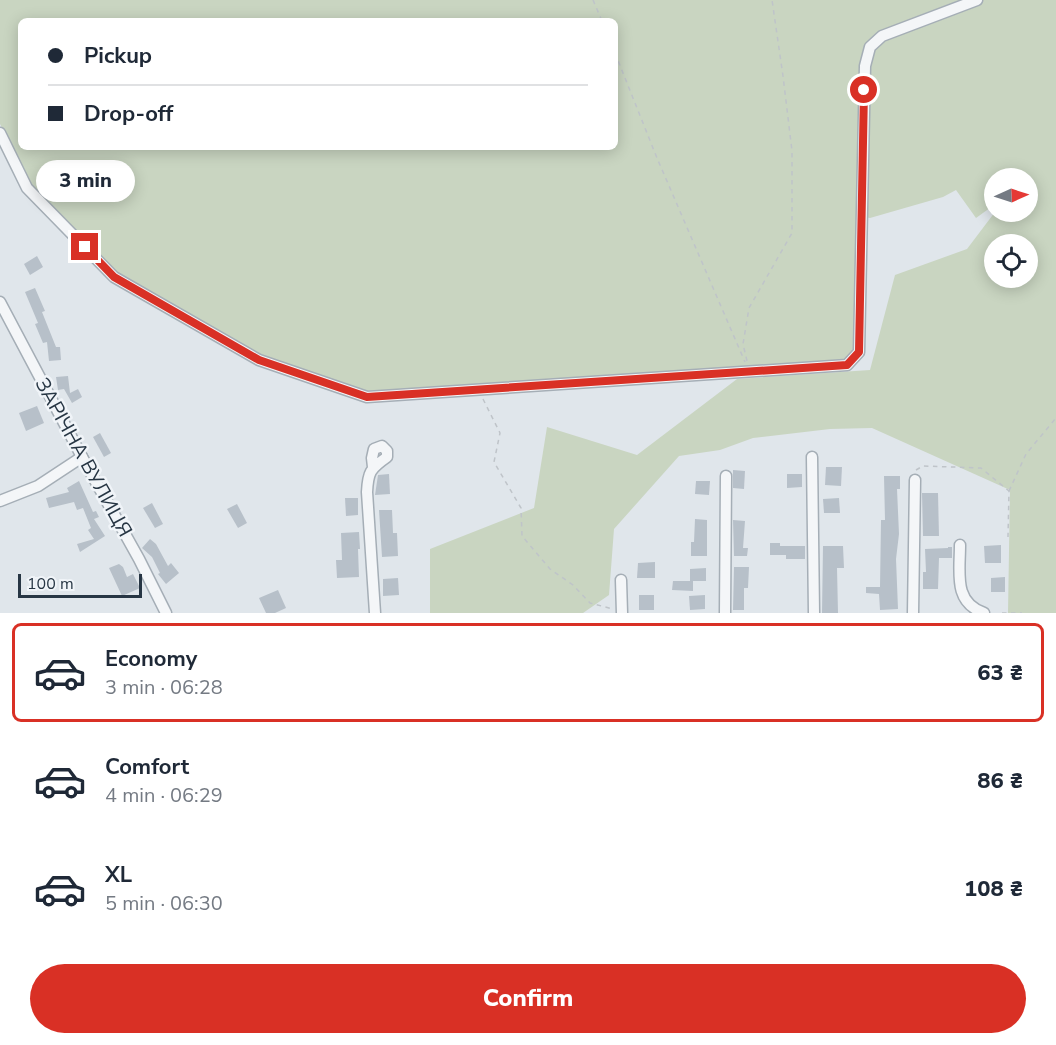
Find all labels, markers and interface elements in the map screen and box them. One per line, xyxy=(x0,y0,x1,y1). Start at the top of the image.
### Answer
text: Pickup xyxy=(84,41,152,71)
route start xyxy=(850,76,877,103)
text: Drop-off xyxy=(84,99,173,129)
callout: 3 min xyxy=(36,160,134,202)
text: 3 min xyxy=(59,167,112,194)
north arrow xyxy=(984,168,1038,222)
map controls xyxy=(984,168,1038,288)
route end xyxy=(71,233,98,260)
button: locate xyxy=(984,234,1038,288)
street label: ЗАРІЧНА ВУЛИЦЯ xyxy=(29,373,139,542)
scale bar xyxy=(18,571,142,598)
text: 100 m xyxy=(27,573,74,595)
text: Economy xyxy=(105,644,197,674)
icon: car xyxy=(33,646,87,700)
text: 63 ₴ xyxy=(977,658,1023,688)
text: 3 min · 06:28 xyxy=(105,674,223,701)
text: Comfort xyxy=(105,752,189,782)
icon: car xyxy=(33,754,87,808)
text: 86 ₴ xyxy=(977,766,1023,796)
text: 4 min · 06:29 xyxy=(105,782,223,809)
text: XL xyxy=(105,860,132,890)
icon: car xyxy=(33,862,87,916)
text: 108 ₴ xyxy=(964,874,1023,904)
text: 5 min · 06:30 xyxy=(105,890,223,917)
button: Confirm xyxy=(30,964,1026,1033)

